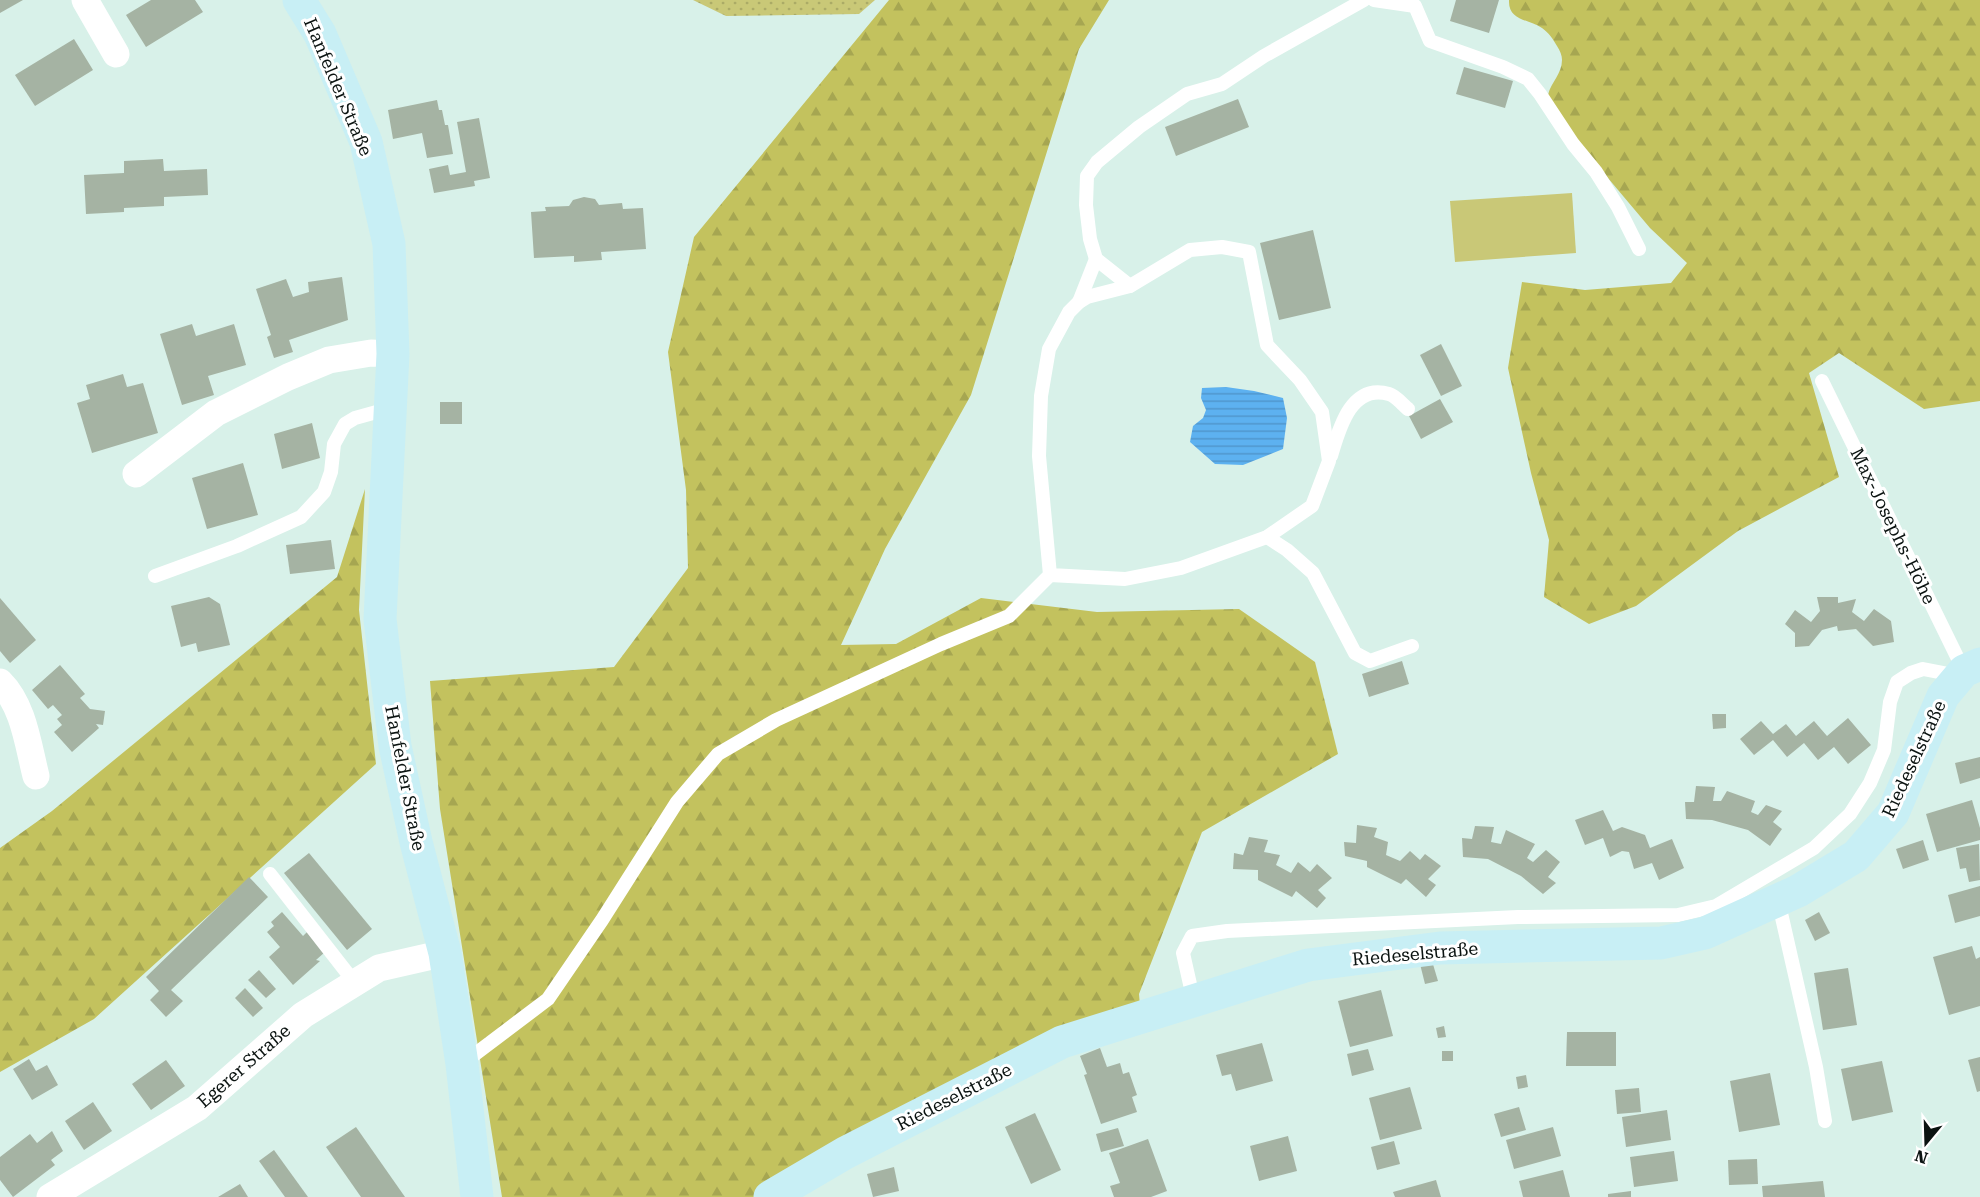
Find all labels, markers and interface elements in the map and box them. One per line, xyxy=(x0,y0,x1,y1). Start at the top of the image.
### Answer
street label: Hanfelder Straße xyxy=(300,15,377,159)
street label: Max-Josephs-Höhe xyxy=(1846,444,1940,607)
street label: Riedeselstraße xyxy=(1877,697,1950,821)
street label: Hanfelder Straße xyxy=(381,703,430,853)
street label: Riedeselstraße xyxy=(1351,938,1479,969)
street label: Egerer Straße xyxy=(193,1020,294,1112)
street label: Riedeselstraße xyxy=(893,1058,1015,1135)
north arrow xyxy=(1896,1113,1956,1173)
text: N xyxy=(1912,1146,1930,1168)

